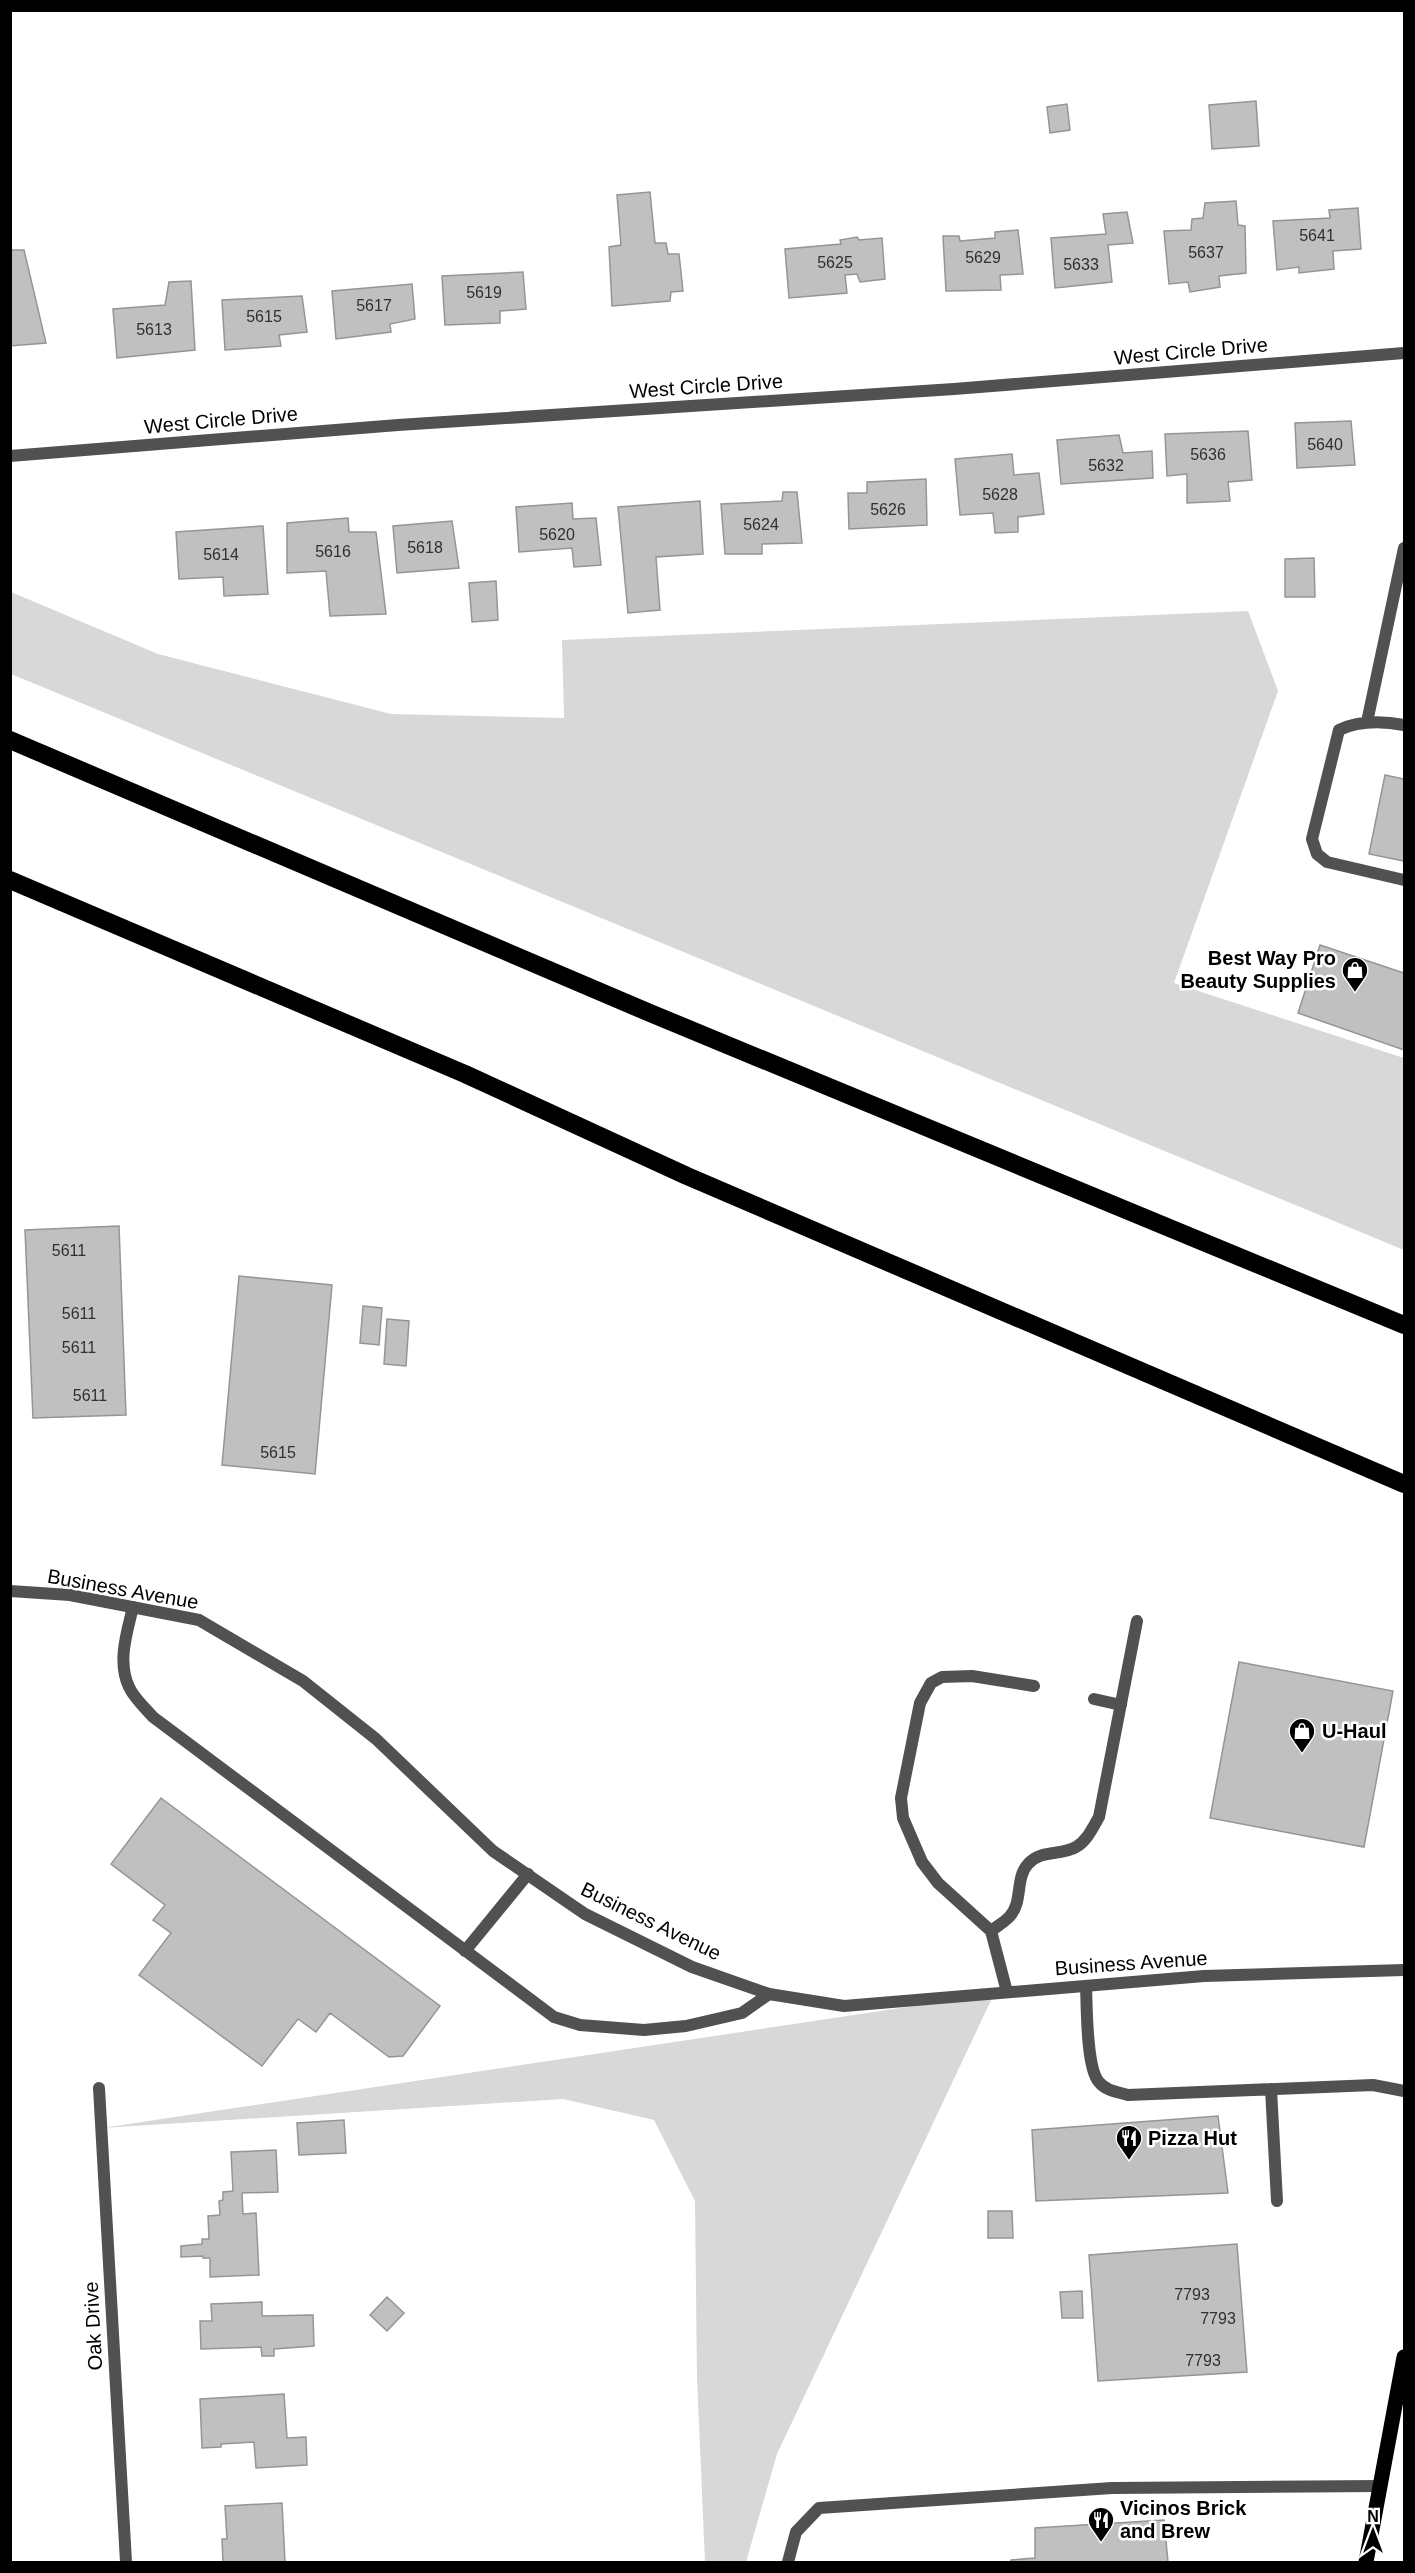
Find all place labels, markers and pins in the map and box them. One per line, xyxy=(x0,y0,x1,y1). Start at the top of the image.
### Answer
place label: Best Way Pro Beauty Supplies xyxy=(1180,947,1336,992)
shop icon: Best Way Pro Beauty Supplies xyxy=(1340,955,1370,993)
shop icon: U-Haul xyxy=(1287,1716,1317,1754)
place label: U-Haul xyxy=(1322,1720,1386,1742)
restaurant icon: Pizza Hut xyxy=(1114,2123,1144,2161)
place label: Pizza Hut xyxy=(1148,2127,1237,2149)
place label: Vicinos Brick and Brew xyxy=(1120,2497,1247,2542)
restaurant icon: Vicinos Brick and Brew xyxy=(1086,2505,1116,2543)

